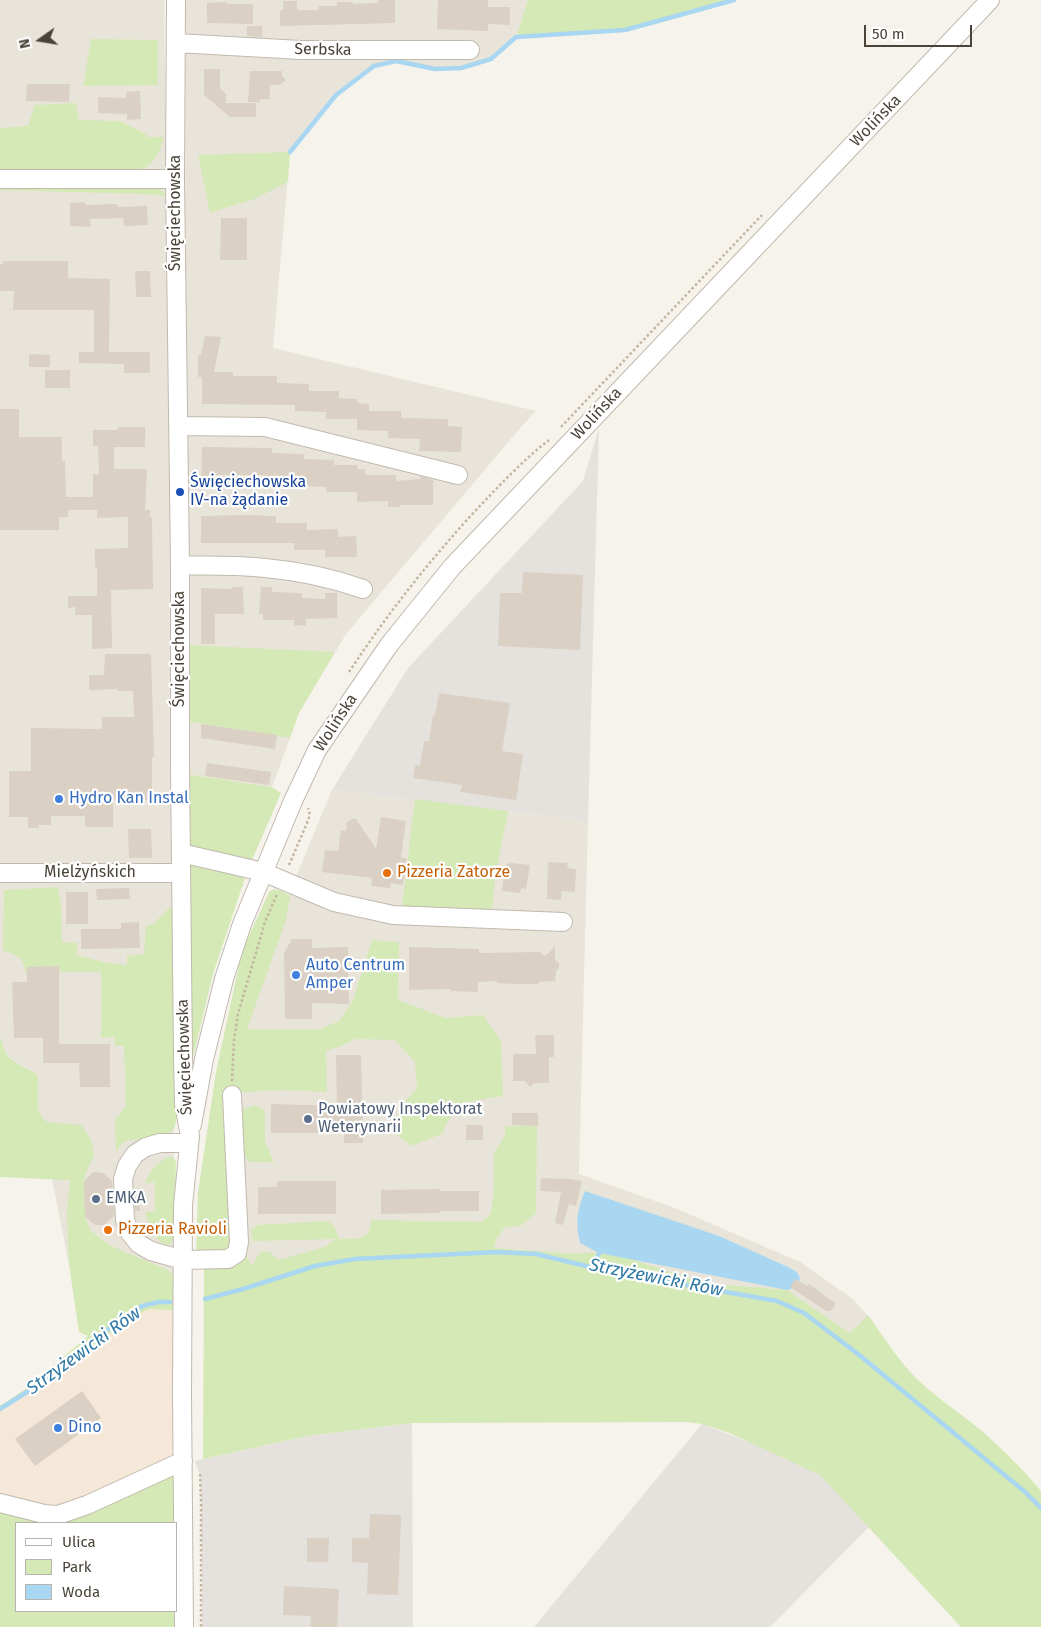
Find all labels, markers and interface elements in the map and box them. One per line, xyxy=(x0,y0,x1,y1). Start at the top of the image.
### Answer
north arrow xyxy=(15,15,65,65)
scale bar xyxy=(866,15,974,47)
text: 50 m xyxy=(872,25,905,43)
text: N xyxy=(16,37,34,50)
street label: Serbska xyxy=(294,40,352,60)
street label: Wolińska xyxy=(846,91,906,151)
street label: Święciechowska xyxy=(166,155,186,271)
street label: Wolińska xyxy=(568,384,626,444)
place label: Święciechowska IV-na żądanie xyxy=(190,473,306,511)
marker: Święciechowska IV-na żądanie xyxy=(174,486,186,498)
street label: Święciechowska xyxy=(170,591,190,707)
street label: Wolińska xyxy=(310,690,362,756)
place label: Hydro Kan Instal xyxy=(69,789,189,809)
marker: Hydro Kan Instal xyxy=(53,793,65,805)
street label: Mielżyńskich xyxy=(44,863,136,883)
place label: Pizzeria Zatorze xyxy=(397,863,510,883)
marker: Pizzeria Zatorze xyxy=(381,867,393,879)
place label: Auto Centrum Amper xyxy=(306,956,405,994)
marker: Auto Centrum Amper xyxy=(290,969,302,981)
street label: Święciechowska xyxy=(173,999,197,1115)
place label: Powiatowy Inspektorat Weterynarii xyxy=(318,1100,482,1138)
marker: Powiatowy Inspektorat Weterynarii xyxy=(302,1113,314,1125)
place label: EMKA xyxy=(106,1189,146,1209)
marker: EMKA xyxy=(90,1193,102,1205)
place label: Pizzeria Ravioli xyxy=(118,1220,227,1240)
marker: Pizzeria Ravioli xyxy=(102,1224,114,1236)
water label: Strzyżewicki Rów xyxy=(587,1254,725,1302)
water label: Strzyżewicki Rów xyxy=(23,1302,145,1400)
place label: Dino xyxy=(68,1418,102,1438)
marker: Dino xyxy=(52,1422,64,1434)
legend xyxy=(15,1522,178,1612)
text: Ulica xyxy=(62,1533,96,1551)
text: Park xyxy=(62,1558,92,1576)
text: Woda xyxy=(62,1583,100,1601)

